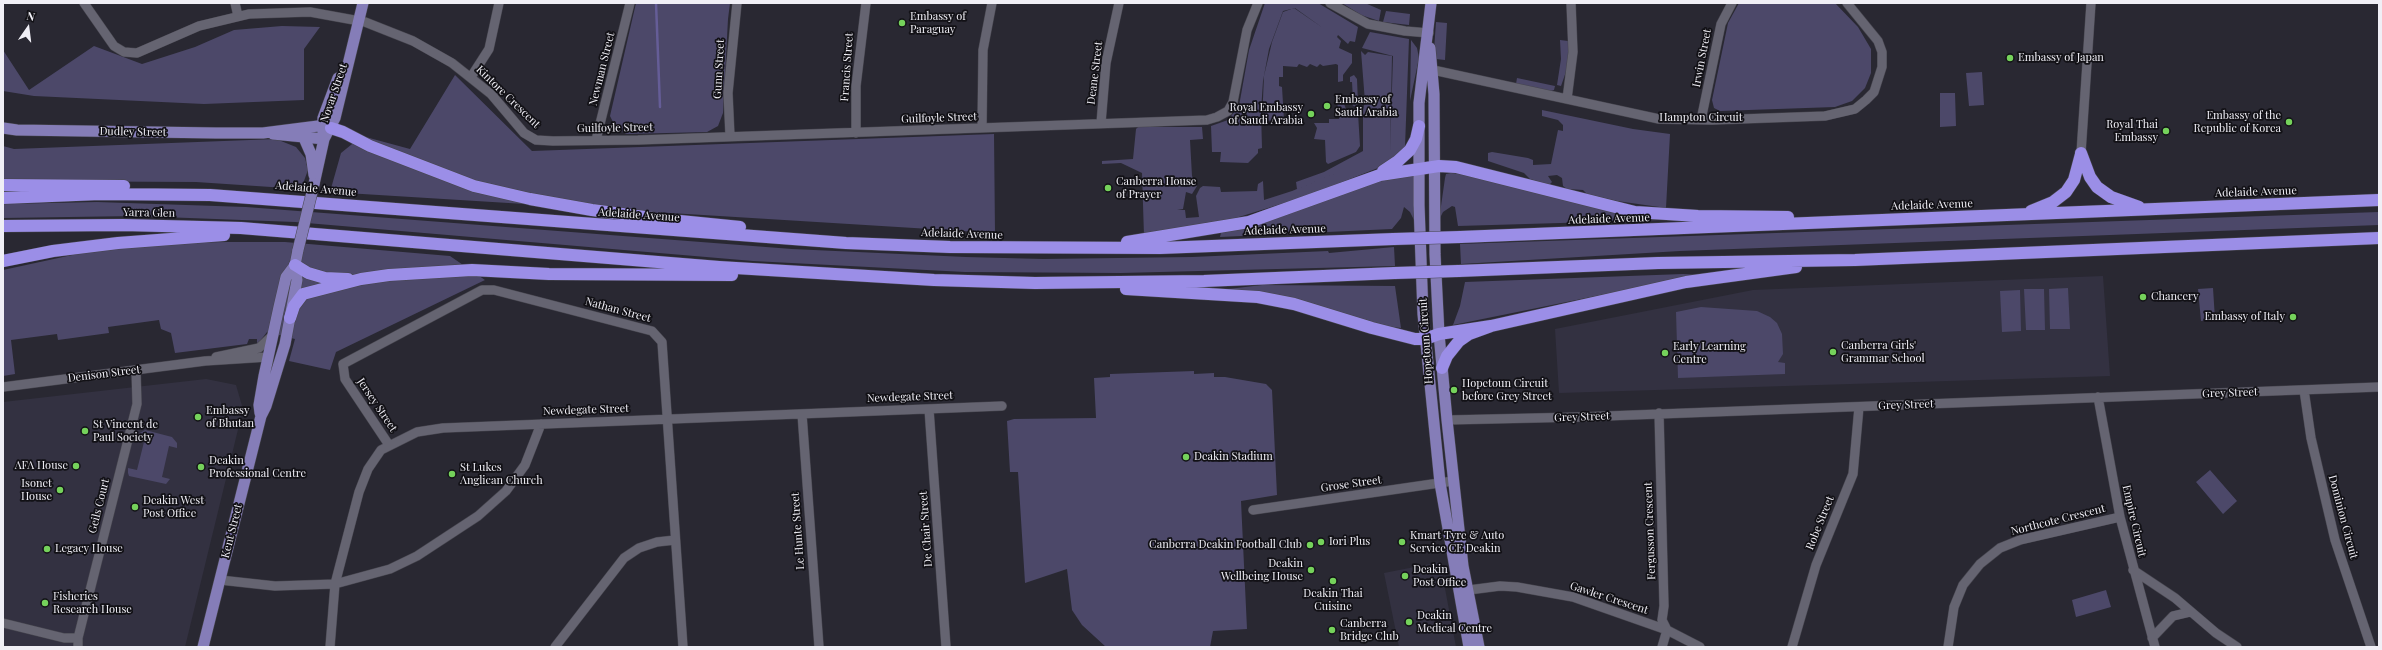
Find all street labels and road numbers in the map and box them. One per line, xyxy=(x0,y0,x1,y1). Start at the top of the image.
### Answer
street label: Irwin Street xyxy=(1690,28,1714,88)
street label: Newman Street xyxy=(586,31,618,107)
street label: Francis Street xyxy=(838,32,856,102)
street label: Gunn Street xyxy=(711,39,727,99)
street label: Deane Street xyxy=(1085,41,1105,105)
street label: Novar Street xyxy=(318,62,350,124)
street label: Kintore Crescent xyxy=(473,63,543,131)
street label: Guilfoyle Street xyxy=(901,110,977,126)
street label: Hampton Circuit xyxy=(1659,111,1743,125)
street label: Guilfoyle Street xyxy=(577,121,653,135)
street label: Dudley Street xyxy=(99,125,167,139)
street label: Adelaide Avenue xyxy=(275,179,357,199)
street label: Adelaide Avenue xyxy=(2215,184,2297,200)
street label: Adelaide Avenue xyxy=(1891,197,1973,213)
street label: Yarra Glen xyxy=(123,206,175,220)
street label: Adelaide Avenue xyxy=(598,206,680,224)
street label: Adelaide Avenue xyxy=(1568,211,1650,227)
street label: Adelaide Avenue xyxy=(1244,222,1326,238)
street label: Adelaide Avenue xyxy=(921,226,1003,242)
street label: Nathan Street xyxy=(584,295,652,325)
street label: Hopetoun Circuit xyxy=(1416,298,1436,384)
street label: Denison Street xyxy=(67,363,141,385)
street label: Jersey Street xyxy=(354,376,400,434)
street label: Grey Street xyxy=(2202,385,2258,401)
street label: Newdegate Street xyxy=(867,389,953,405)
street label: Grey Street xyxy=(1878,397,1934,413)
street label: Newdegate Street xyxy=(543,402,629,418)
street label: Grey Street xyxy=(1554,409,1610,425)
street label: Grose Street xyxy=(1320,473,1382,495)
street label: Dominion Circuit xyxy=(2325,474,2361,560)
street label: Geils Court xyxy=(86,477,112,535)
street label: Fergusson Crescent xyxy=(1642,482,1658,580)
street label: Empire Circuit xyxy=(2119,484,2149,558)
street label: De Chair Street xyxy=(917,491,935,567)
street label: Le Hunte Street xyxy=(789,492,807,570)
street label: Robe Street xyxy=(1803,494,1837,552)
street label: Kent Street xyxy=(219,502,245,560)
street label: Northcote Crescent xyxy=(2010,502,2106,538)
street label: Gawler Crescent xyxy=(1568,579,1650,617)

